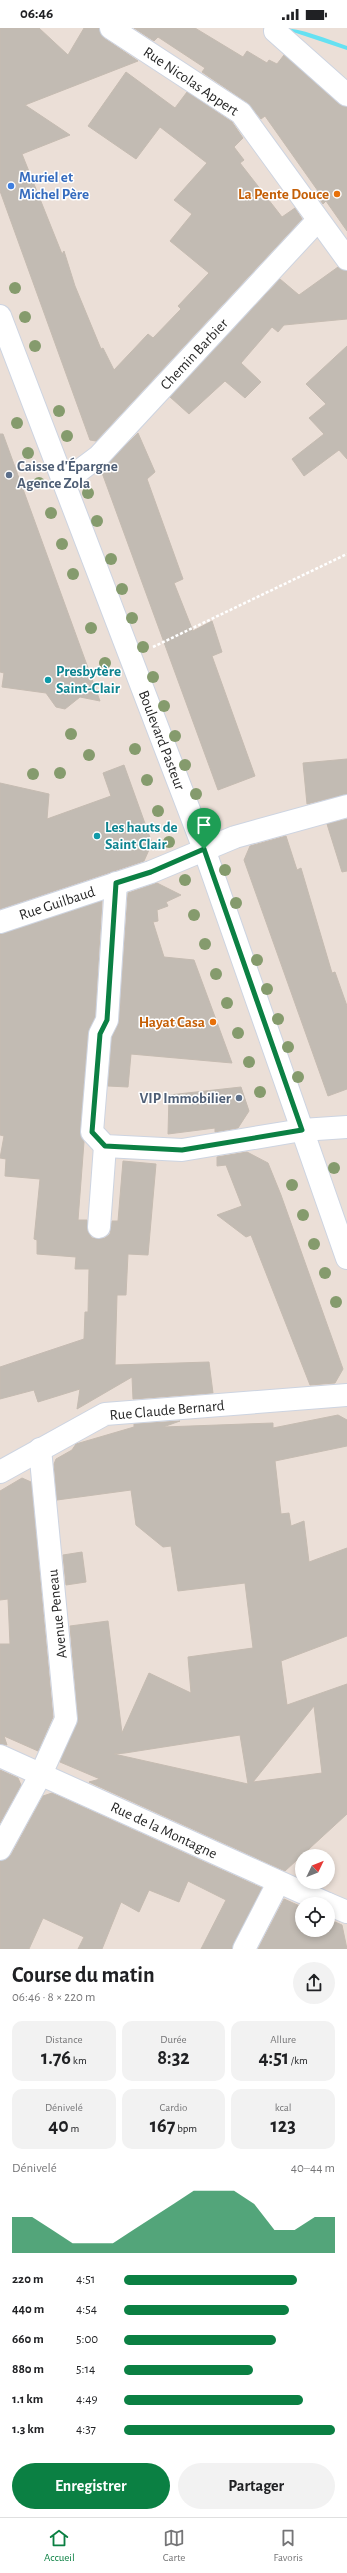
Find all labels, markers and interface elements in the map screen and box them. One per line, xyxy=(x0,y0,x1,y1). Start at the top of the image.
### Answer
text: 06:46 xyxy=(20,6,53,21)
street label: Rue Nicolas Appert xyxy=(141,44,241,119)
place label: Muriel et Michel Père xyxy=(19,170,89,202)
marker: Muriel et Michel Père xyxy=(6,181,16,191)
place label: La Pente Douce xyxy=(238,187,329,202)
marker: La Pente Douce xyxy=(332,189,342,199)
street label: Chemin Barbier xyxy=(158,316,231,393)
place label: Caisse d'Épargne Agence Zola xyxy=(17,457,118,491)
marker: Caisse d'Épargne Agence Zola xyxy=(4,470,14,480)
place label: Presbytère Saint-Clair xyxy=(56,664,121,696)
marker: Presbytère Saint-Clair xyxy=(43,675,53,685)
street label: Boulevard Pasteur xyxy=(136,688,187,792)
pin xyxy=(187,808,221,849)
icon: arrive xyxy=(193,814,215,836)
place label: Les hauts de Saint Clair xyxy=(105,820,178,852)
marker: Les hauts de Saint Clair xyxy=(92,831,102,841)
street label: Rue Guilbaud xyxy=(17,884,97,923)
place label: Hayat Casa xyxy=(139,1015,205,1030)
marker: Hayat Casa xyxy=(208,1017,218,1027)
place label: VIP Immobilier xyxy=(139,1091,232,1106)
marker: VIP Immobilier xyxy=(234,1093,244,1103)
street label: Rue Claude Bernard xyxy=(109,1398,225,1423)
street label: Avenue Peneau xyxy=(45,1568,70,1659)
street label: Rue de la Montagne xyxy=(108,1799,219,1862)
north arrow xyxy=(295,1849,335,1889)
map controls xyxy=(295,1849,335,1937)
button: locate xyxy=(295,1897,335,1937)
button: share xyxy=(293,1962,335,2004)
text: Course du matin xyxy=(12,1964,155,1986)
text: 06:46 · 8 × 220 m xyxy=(12,1991,96,2004)
text: Distance xyxy=(45,2034,82,2045)
text: Durée xyxy=(160,2034,187,2045)
text: Allure xyxy=(270,2034,296,2045)
text: 1.76 xyxy=(41,2048,71,2068)
text: 8:32 xyxy=(157,2048,190,2068)
text: 4:51 xyxy=(259,2048,289,2068)
text: km xyxy=(71,2055,87,2066)
text: /km xyxy=(289,2055,308,2066)
text: Dénivelé xyxy=(45,2102,83,2113)
text: Cardio xyxy=(159,2102,187,2113)
text: kcal xyxy=(275,2102,292,2113)
text: 40 xyxy=(48,2116,69,2136)
text: 167 xyxy=(150,2116,175,2136)
text: 123 xyxy=(271,2116,296,2136)
text: m xyxy=(69,2123,79,2134)
text: bpm xyxy=(175,2123,197,2134)
text: Dénivelé xyxy=(12,2162,57,2175)
text: 40–44 m xyxy=(291,2162,335,2175)
text: 220 m xyxy=(12,2273,43,2286)
text: 4:51 xyxy=(76,2273,95,2286)
text: 440 m xyxy=(12,2303,44,2316)
text: 4:54 xyxy=(76,2303,97,2316)
text: 660 m xyxy=(12,2333,44,2346)
text: 5:00 xyxy=(76,2333,98,2346)
text: 880 m xyxy=(12,2363,44,2376)
text: 5:14 xyxy=(76,2363,95,2376)
text: 1.1 km xyxy=(12,2393,43,2406)
text: 4:49 xyxy=(76,2393,98,2406)
text: 1.3 km xyxy=(12,2423,44,2436)
text: 4:37 xyxy=(76,2423,96,2436)
button: Enregistrer xyxy=(12,2463,170,2509)
button: Partager xyxy=(178,2463,335,2509)
tab: Accueil xyxy=(44,2527,75,2564)
tab: Carte xyxy=(163,2527,185,2564)
tab: Favoris xyxy=(273,2527,303,2564)

